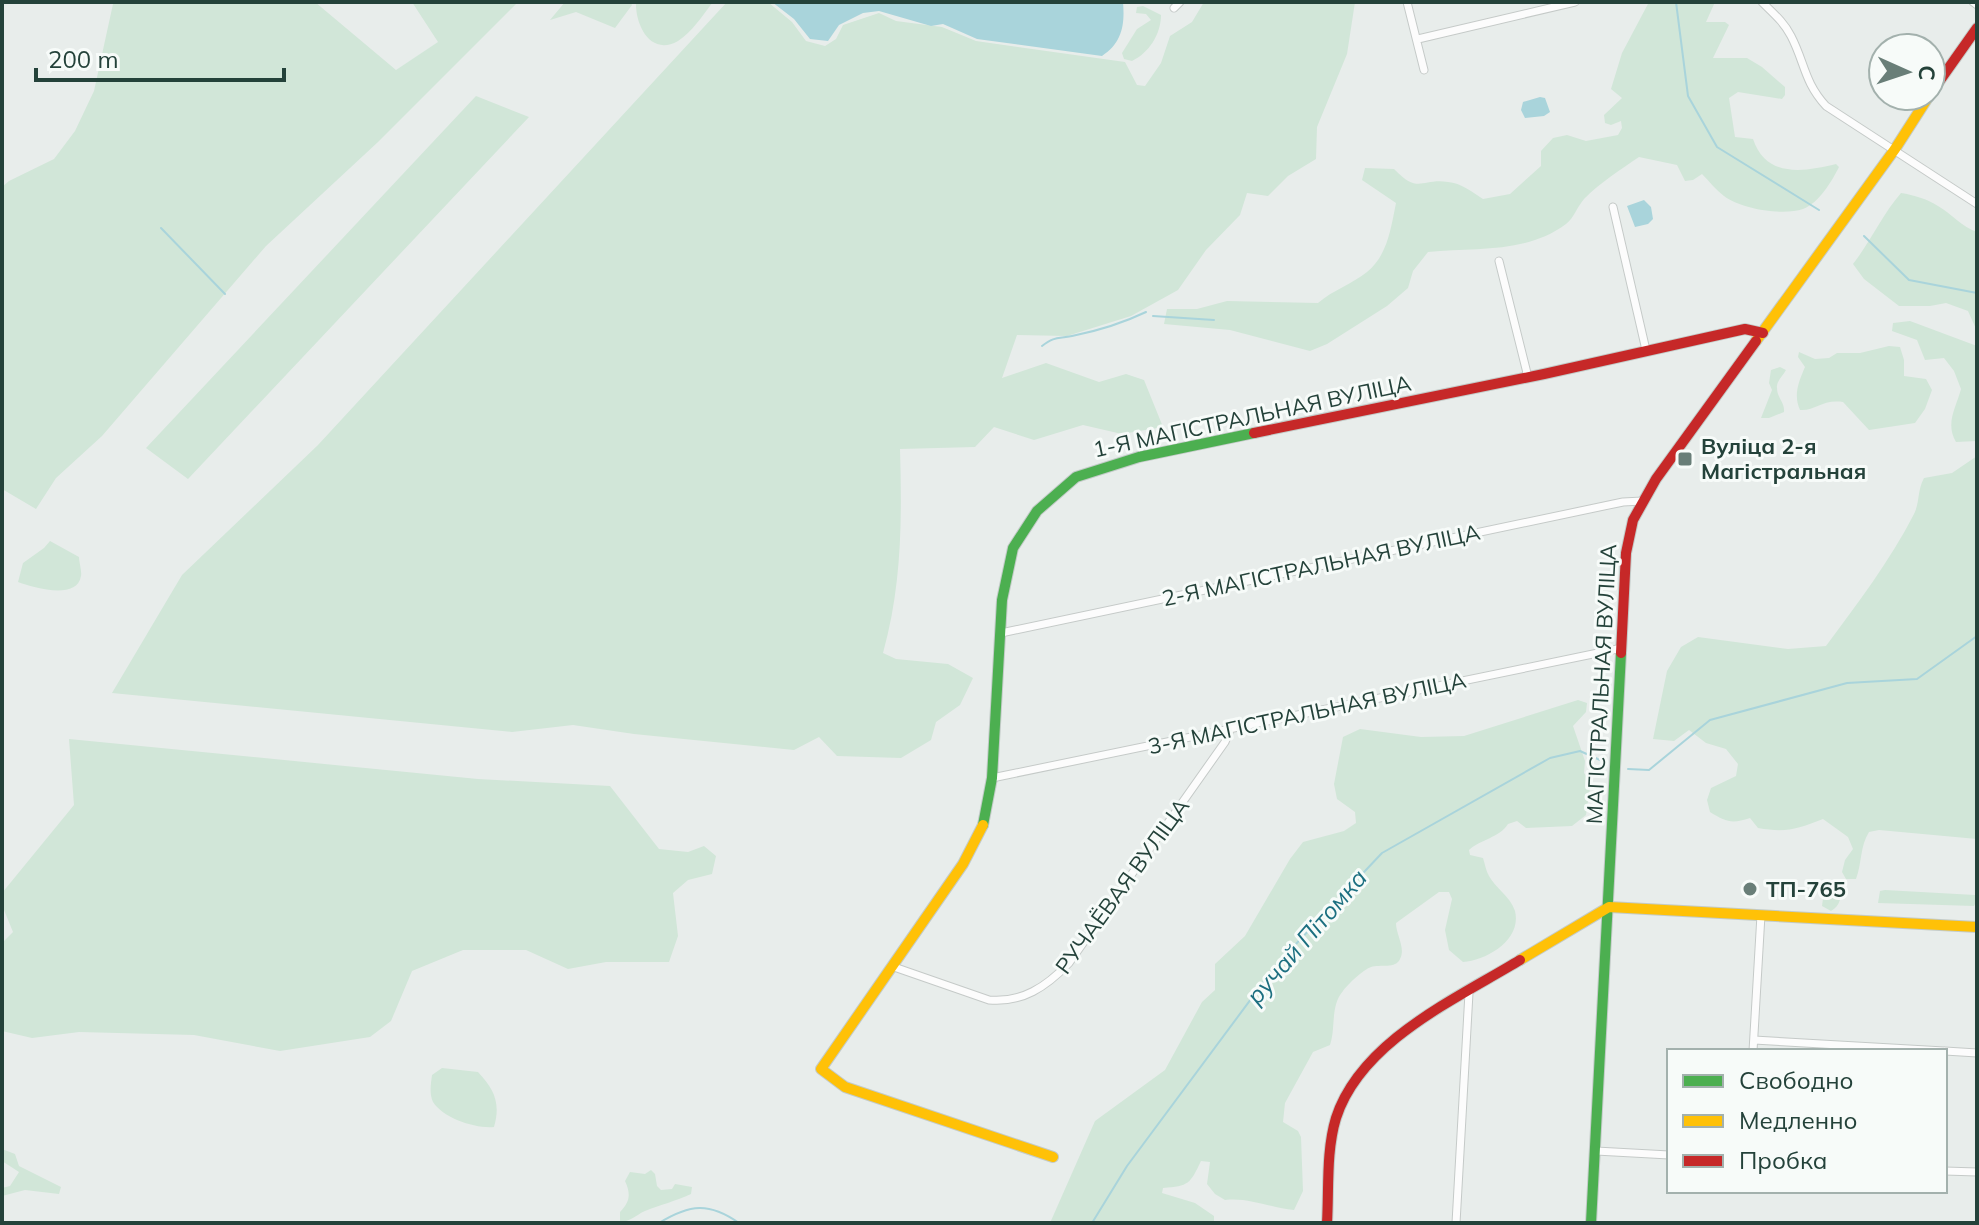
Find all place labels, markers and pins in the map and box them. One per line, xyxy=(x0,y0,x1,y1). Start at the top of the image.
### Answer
place label: Вуліца 2-я Магістральная xyxy=(1701,432,1866,485)
marker: Вуліца 2-я Магістральная xyxy=(1676,450,1694,468)
place label: ТП-765 xyxy=(1766,875,1846,903)
marker: ТП-765 xyxy=(1741,880,1759,898)

